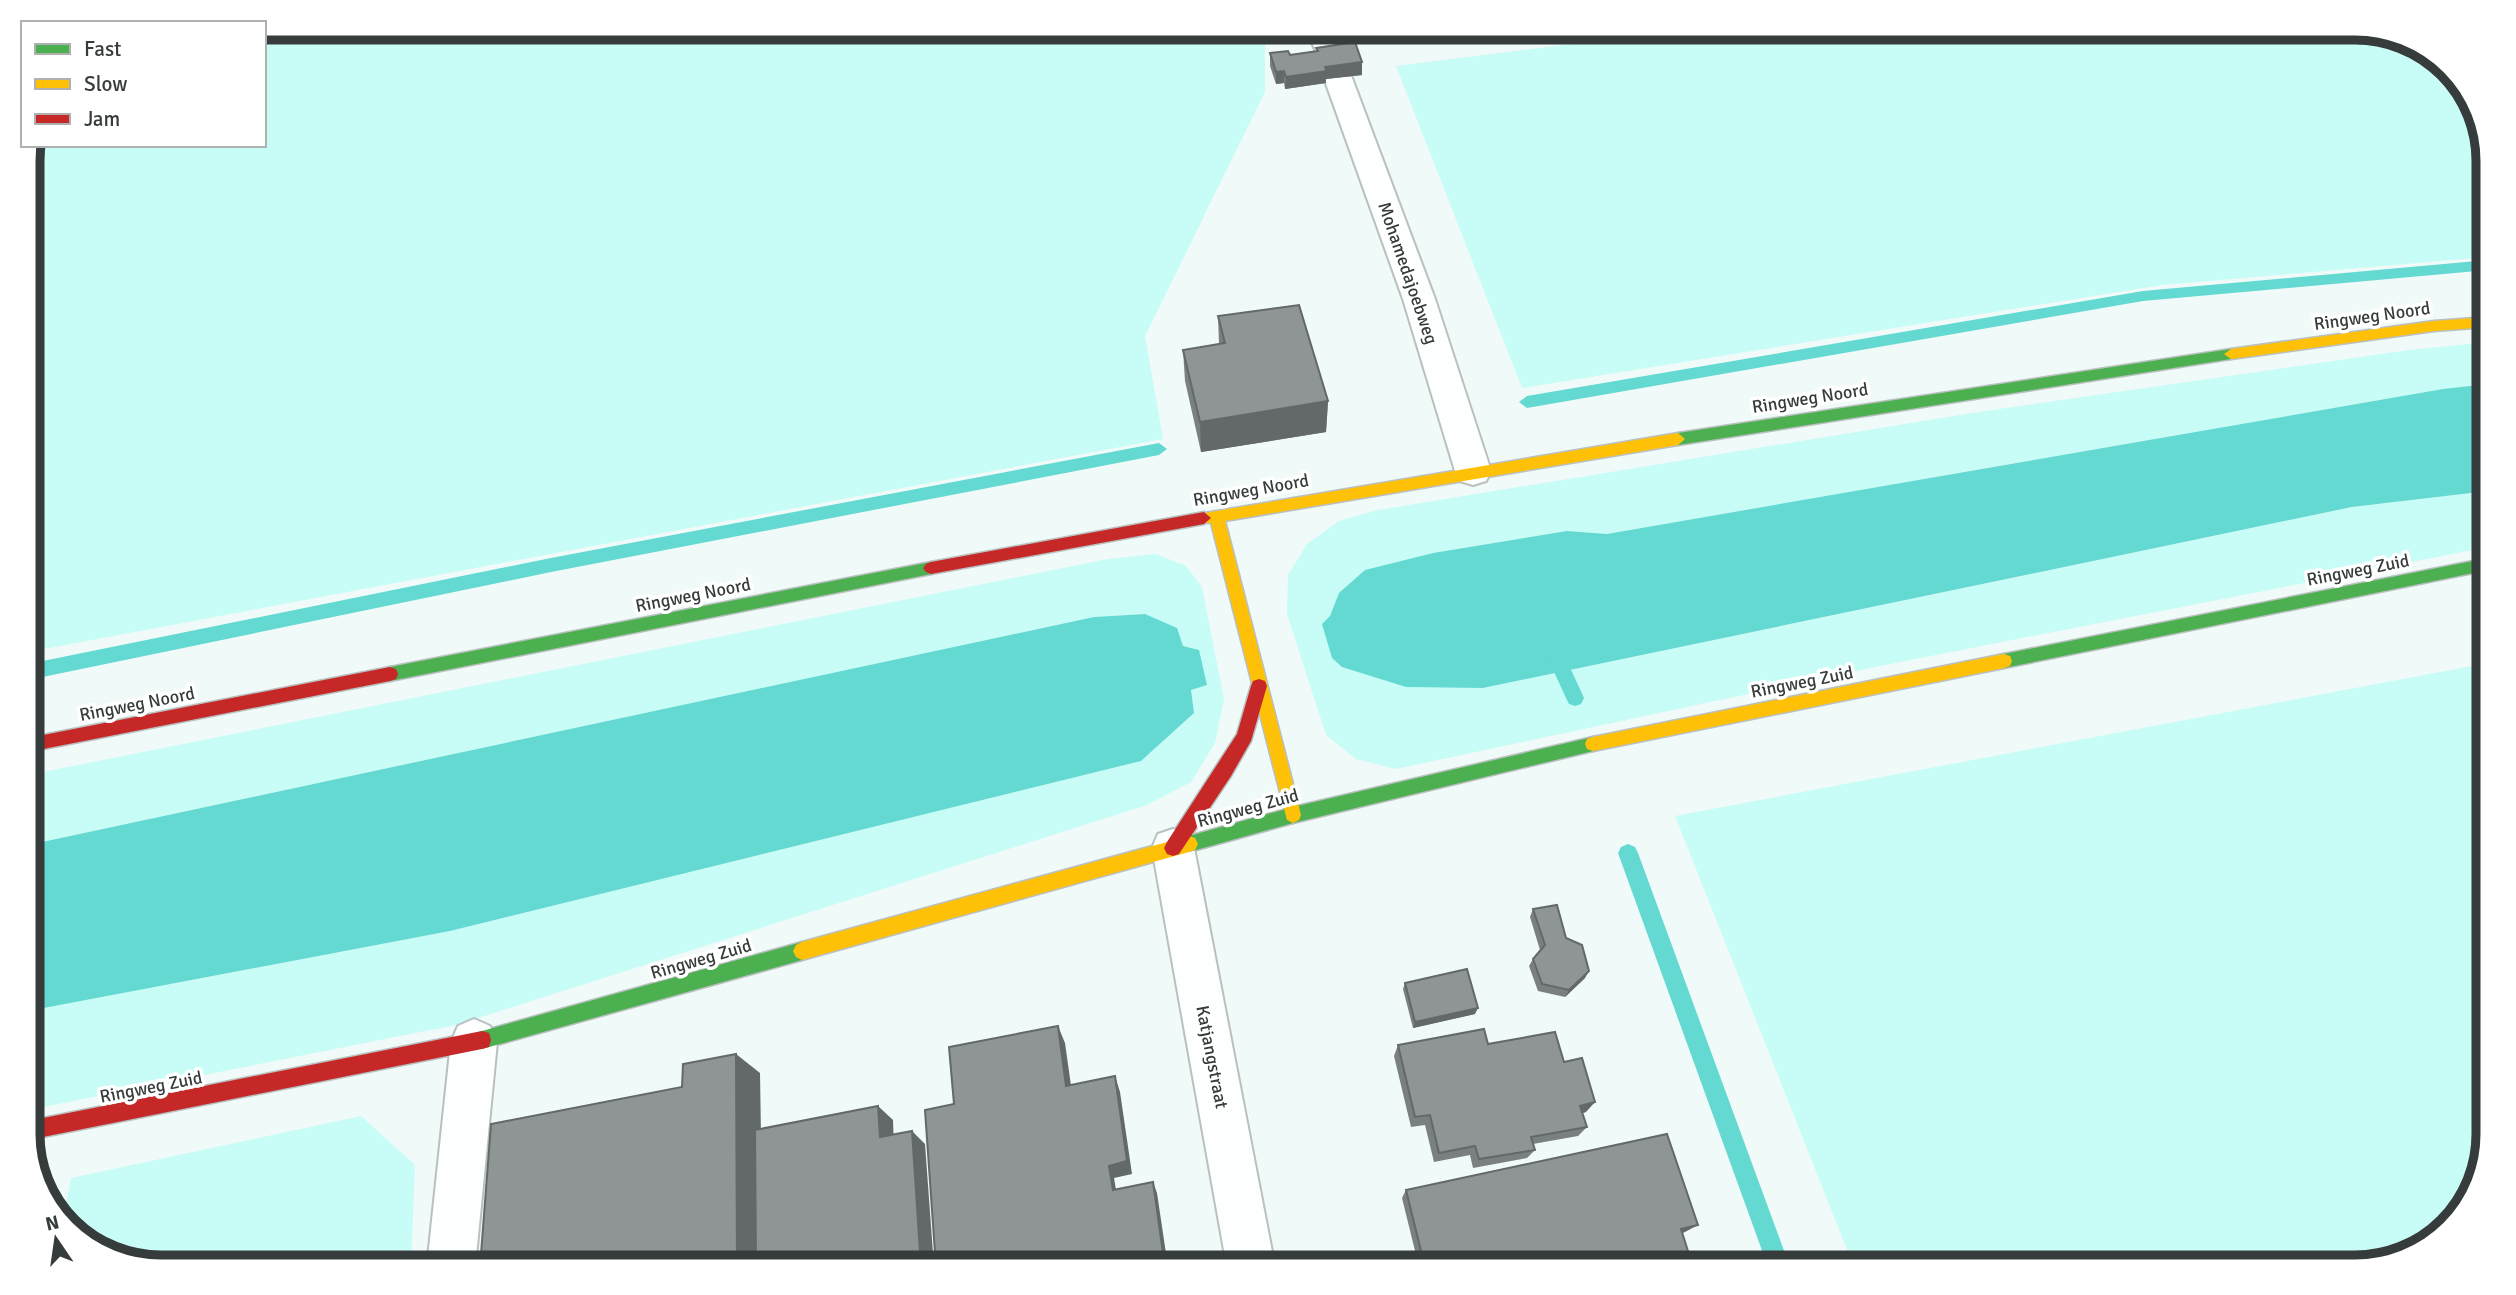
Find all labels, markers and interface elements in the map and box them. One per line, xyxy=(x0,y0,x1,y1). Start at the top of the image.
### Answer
legend xyxy=(21,21,266,147)
text: Fast xyxy=(84,36,121,62)
text: Slow xyxy=(84,71,128,97)
text: Jam xyxy=(84,106,120,132)
street label: Mohamedajoebweg xyxy=(1373,199,1443,347)
street label: Ringweg Noord xyxy=(2312,297,2432,335)
street label: Ringweg Noord xyxy=(1750,378,1870,418)
street label: Ringweg Noord xyxy=(1191,469,1311,511)
street label: Ringweg Zuid xyxy=(2305,549,2411,591)
street label: Ringweg Noord xyxy=(633,573,753,617)
street label: Ringweg Zuid xyxy=(1749,661,1855,703)
street label: Ringweg Noord xyxy=(77,682,197,726)
street label: Ringweg Zuid xyxy=(1195,784,1301,832)
street label: Ringweg Zuid xyxy=(648,934,754,984)
street label: Katjangstraat xyxy=(1191,1004,1233,1110)
street label: Ringweg Zuid xyxy=(98,1066,204,1108)
north arrow xyxy=(21,1204,91,1274)
text: N xyxy=(43,1210,62,1237)

